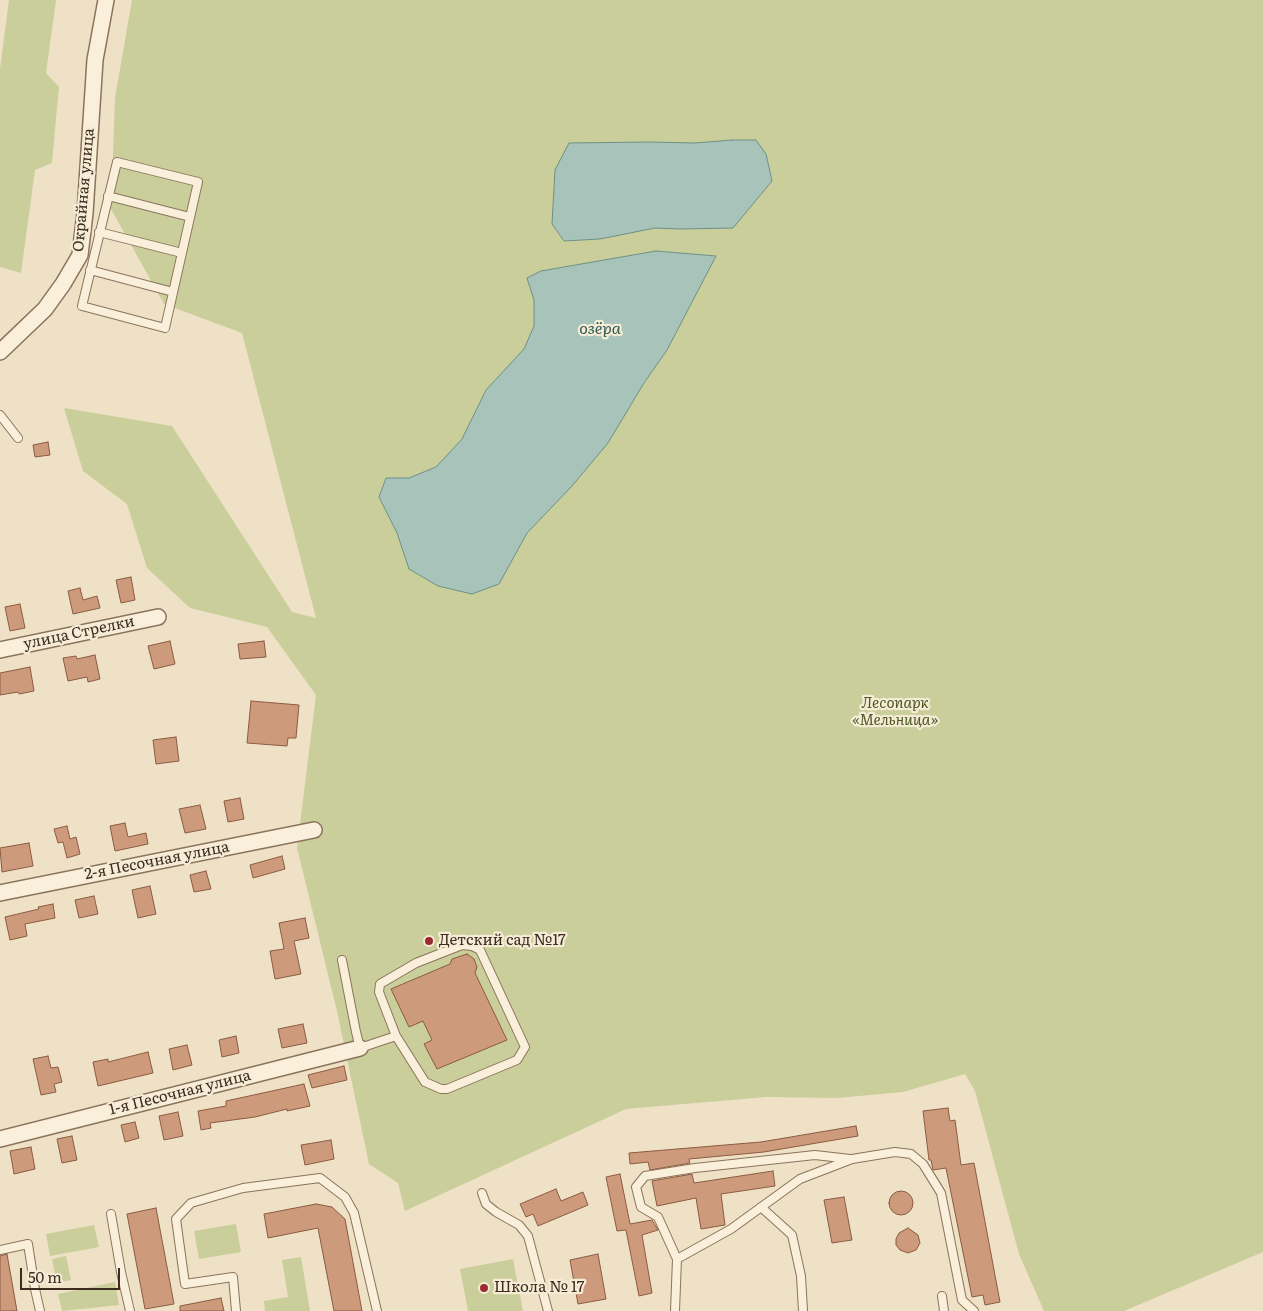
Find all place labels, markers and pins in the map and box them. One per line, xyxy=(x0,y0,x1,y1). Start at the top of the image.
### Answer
place label: Детский сад №17 xyxy=(439,932,566,950)
marker: Детский сад №17 xyxy=(423,935,435,947)
place label: Школа № 17 xyxy=(494,1279,584,1297)
marker: Школа № 17 xyxy=(478,1282,490,1294)

